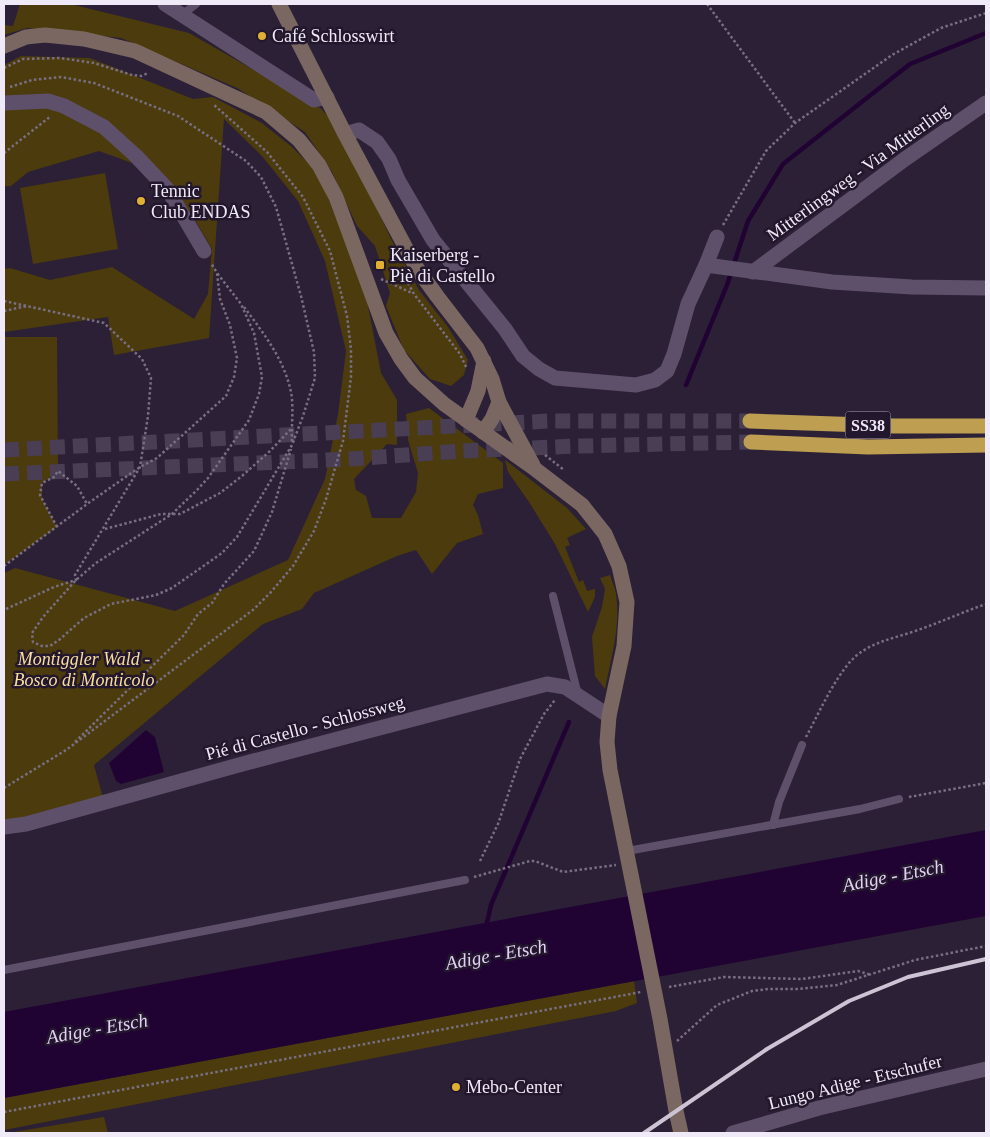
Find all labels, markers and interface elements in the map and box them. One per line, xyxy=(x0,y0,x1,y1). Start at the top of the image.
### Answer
place label: Café Schlosswirt xyxy=(272,26,394,46)
marker: Café Schlosswirt xyxy=(256,30,268,42)
street label: Mitterlingweg - Via Mitterling xyxy=(763,99,953,245)
place label: Tennic Club ENDAS xyxy=(151,181,251,222)
marker: Tennic Club ENDAS xyxy=(135,195,147,207)
place label: Kaiserberg - Piè di Castello xyxy=(390,245,495,286)
marker: Kaiserberg - Piè di Castello xyxy=(374,259,386,271)
road number: SS38 xyxy=(846,412,890,438)
park label: Montiggler Wald - Bosco di Monticolo xyxy=(14,649,154,690)
street label: Pié di Castello - Schlossweg xyxy=(203,692,407,764)
water label: Adige - Etsch xyxy=(839,855,945,896)
water label: Adige - Etsch xyxy=(442,935,548,974)
water label: Adige - Etsch xyxy=(43,1009,149,1048)
street label: Lungo Adige - Etschufer xyxy=(766,1051,944,1113)
place label: Mebo-Center xyxy=(466,1077,562,1097)
marker: Mebo-Center xyxy=(450,1081,462,1093)

